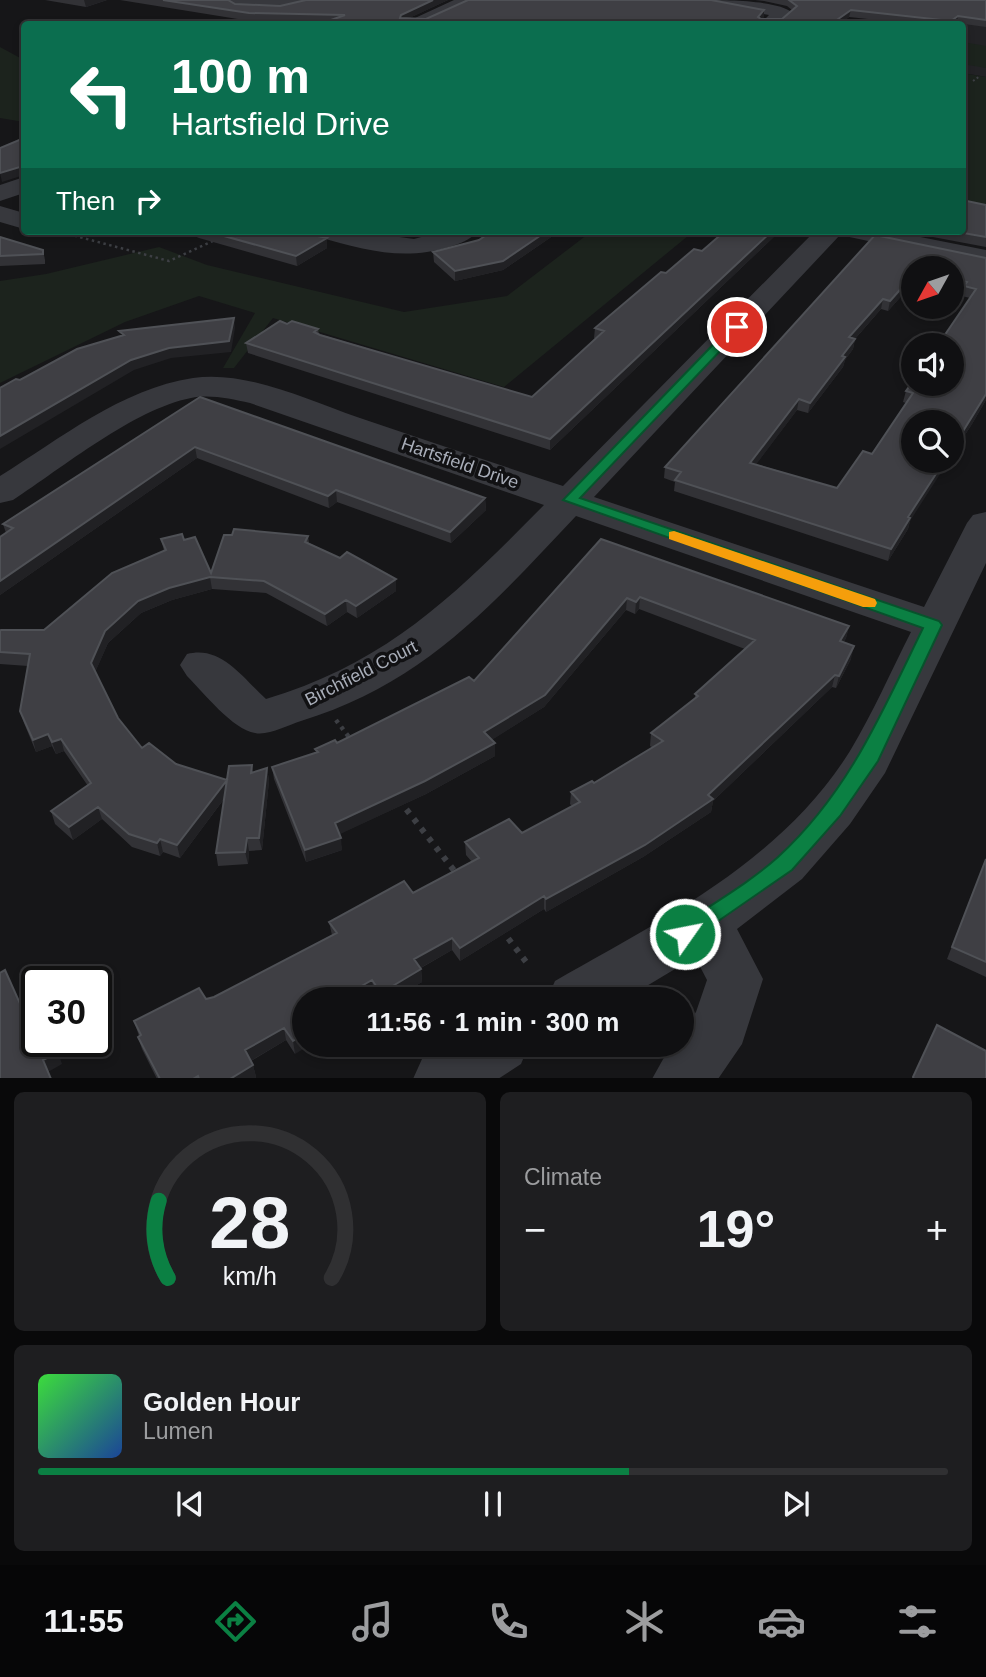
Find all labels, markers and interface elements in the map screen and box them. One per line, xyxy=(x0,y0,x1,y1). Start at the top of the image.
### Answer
icon: left xyxy=(56,49,147,140)
text: 100 m xyxy=(171,49,310,103)
text: Hartsfield Drive xyxy=(171,106,390,142)
icon: right xyxy=(129,182,167,220)
text: Then xyxy=(56,186,115,216)
north arrow xyxy=(901,256,964,318)
map controls xyxy=(901,256,964,473)
pin xyxy=(707,297,767,357)
icon: arrive xyxy=(718,308,756,346)
button: sound xyxy=(901,333,964,396)
button: search xyxy=(901,410,964,473)
street label: Hartsfield Drive xyxy=(399,434,521,492)
street label: Birchfield Court xyxy=(302,636,420,710)
position arrow xyxy=(648,897,722,971)
speed limit sign: 30 xyxy=(21,966,112,1057)
text: 11:56 · 1 min · 300 m xyxy=(367,1007,619,1037)
text: Climate xyxy=(524,1164,602,1190)
text: 28 xyxy=(210,1182,290,1263)
text: 19° xyxy=(697,1200,775,1258)
text: − xyxy=(524,1209,546,1251)
text: + xyxy=(926,1209,948,1251)
text: km/h xyxy=(223,1261,277,1289)
text: Golden Hour xyxy=(143,1387,300,1417)
text: Lumen xyxy=(143,1418,213,1444)
icon: previous xyxy=(171,1485,209,1523)
icon: pause xyxy=(474,1485,512,1523)
icon: next xyxy=(777,1485,815,1523)
icon: directions xyxy=(211,1597,260,1646)
icon: music xyxy=(348,1597,397,1646)
icon: phone xyxy=(484,1597,533,1646)
icon: climate xyxy=(620,1597,669,1646)
icon: car xyxy=(757,1597,806,1646)
icon: filters xyxy=(893,1597,942,1646)
text: 11:55 xyxy=(44,1603,124,1639)

